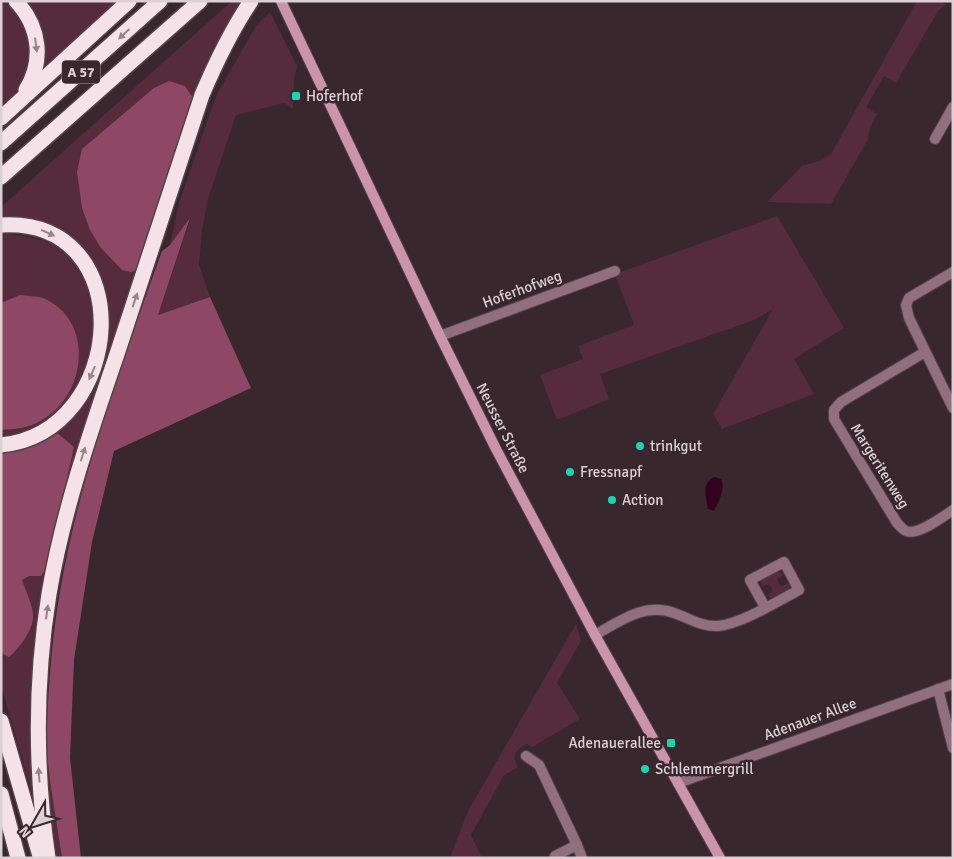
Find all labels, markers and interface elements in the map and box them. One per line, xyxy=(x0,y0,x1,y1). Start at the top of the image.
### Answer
one-way arrow xyxy=(117,28,130,39)
one-way arrow xyxy=(32,37,40,53)
road number: A 57 xyxy=(62,61,100,84)
place label: Hoferhof xyxy=(306,87,364,105)
marker: Hoferhof xyxy=(290,90,302,102)
one-way arrow xyxy=(41,229,56,238)
street label: Hoferhofweg xyxy=(480,266,564,312)
one-way arrow xyxy=(131,293,139,308)
one-way arrow xyxy=(87,366,95,380)
street label: Neusser Straße xyxy=(473,380,533,476)
street label: Margeritenweg xyxy=(847,420,913,512)
place label: trinkgut xyxy=(650,437,702,455)
marker: trinkgut xyxy=(634,440,646,452)
one-way arrow xyxy=(80,447,88,462)
place label: Fressnapf xyxy=(580,463,643,481)
marker: Fressnapf xyxy=(564,466,576,478)
place label: Action xyxy=(622,491,664,509)
marker: Action xyxy=(606,494,618,506)
one-way arrow xyxy=(43,604,51,620)
street label: Adenauer Allee xyxy=(761,694,859,744)
place label: Adenauerallee xyxy=(568,734,661,752)
marker: Adenauerallee xyxy=(665,737,677,749)
place label: Schlemmergrill xyxy=(655,760,754,778)
marker: Schlemmergrill xyxy=(639,763,651,775)
one-way arrow xyxy=(35,766,43,782)
north arrow xyxy=(10,799,60,849)
text: N xyxy=(16,823,35,841)

